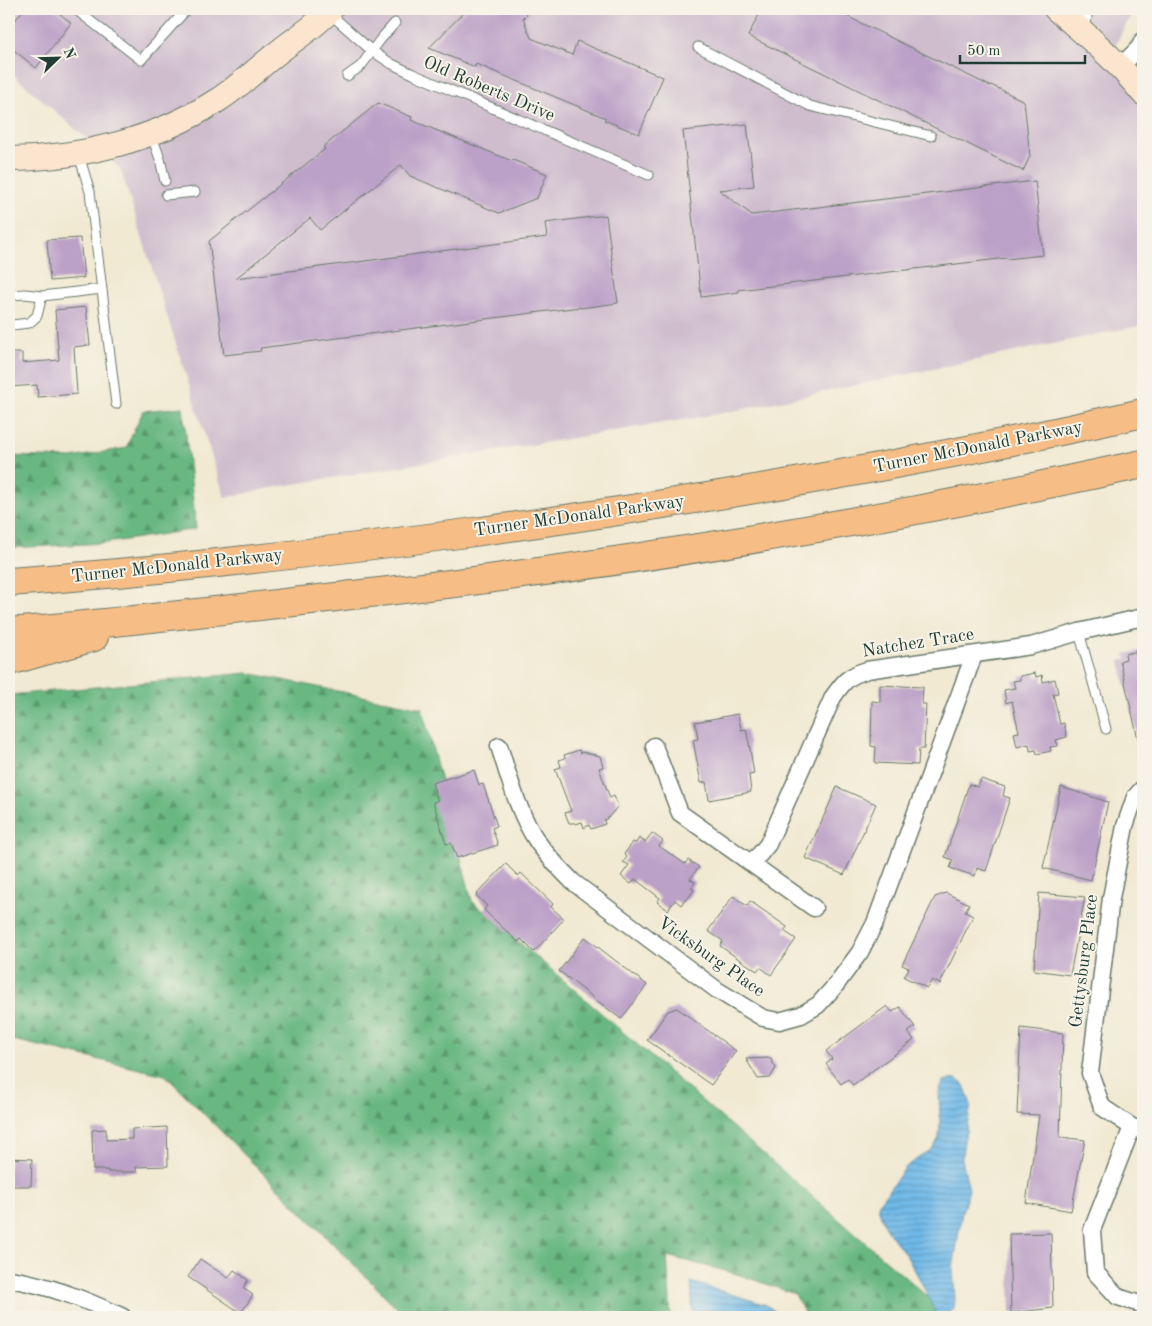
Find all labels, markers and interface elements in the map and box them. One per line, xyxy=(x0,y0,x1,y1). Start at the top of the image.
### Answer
north arrow xyxy=(32,32,82,82)
scale bar xyxy=(960,32,1084,64)
text: 50 m xyxy=(967,44,1001,59)
text: N xyxy=(61,46,78,61)
street label: Old Roberts Drive xyxy=(421,53,557,125)
street label: Turner McDonald Parkway xyxy=(872,418,1085,476)
street label: Turner McDonald Parkway xyxy=(472,492,686,540)
street label: Turner McDonald Parkway xyxy=(70,546,284,586)
street label: Natchez Trace xyxy=(861,625,975,661)
street label: Gettysburg Place xyxy=(1067,893,1101,1029)
street label: Vicksburg Place xyxy=(654,913,768,1001)

